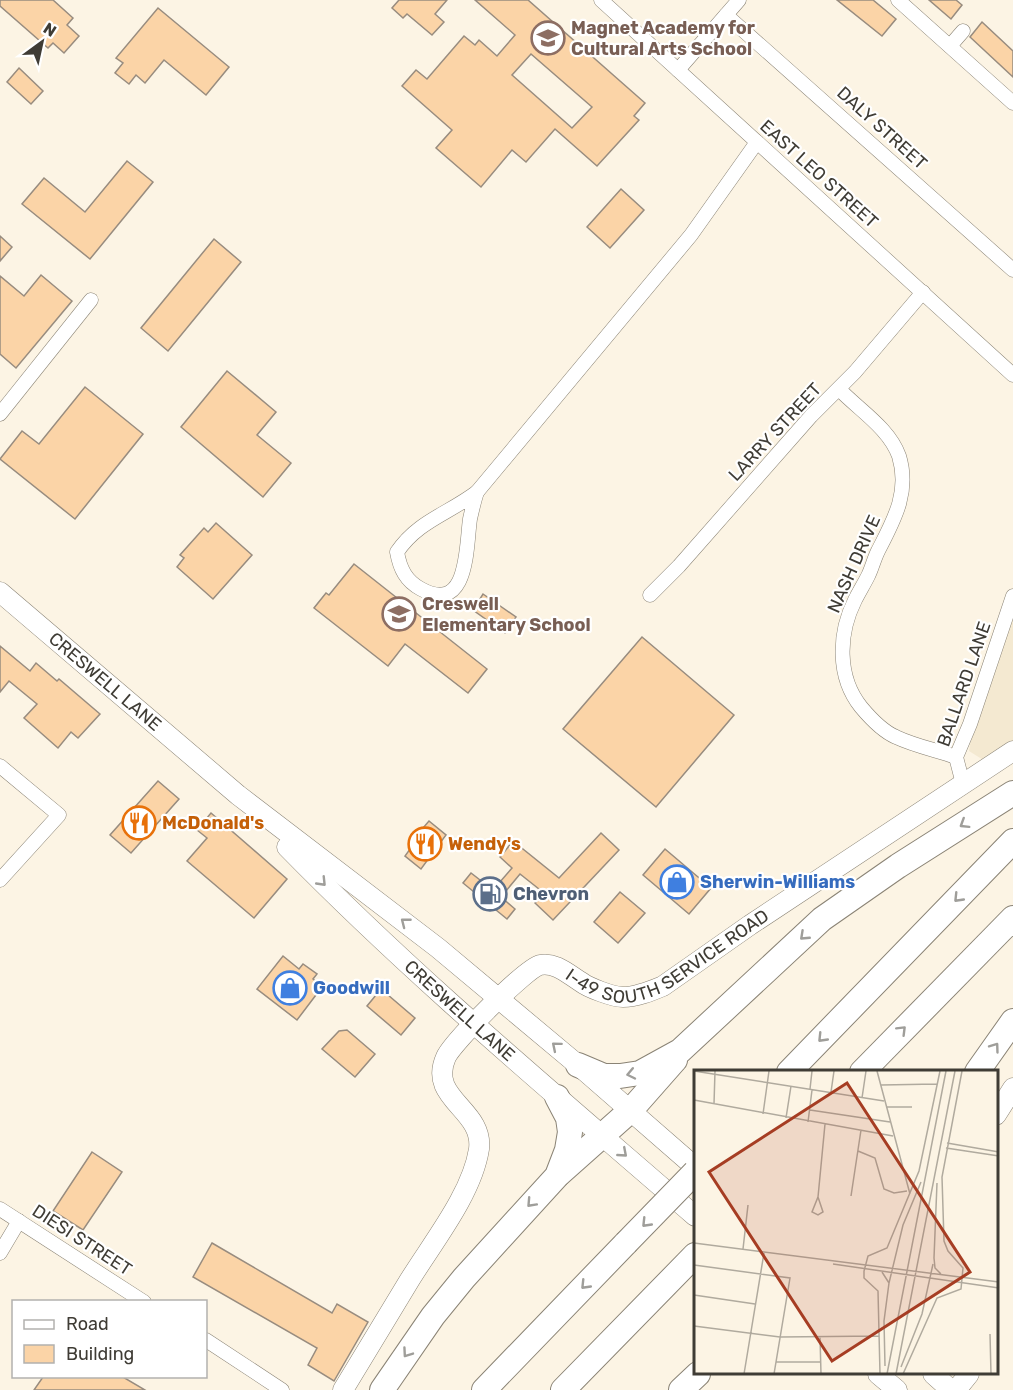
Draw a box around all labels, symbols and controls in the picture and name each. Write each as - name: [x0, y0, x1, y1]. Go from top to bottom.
- north arrow: [12, 12, 72, 72]
- place label: Magnet Academy for Cultural Arts School: [571, 17, 755, 60]
- text: N: [40, 19, 60, 41]
- school or university icon: Magnet Academy for Cultural Arts School: [530, 20, 566, 56]
- street label: DALY STREET: [832, 82, 932, 174]
- street label: EAST LEO STREET: [755, 115, 883, 233]
- street label: LARRY STREET: [724, 378, 826, 486]
- street label: NASH DRIVE: [823, 512, 885, 616]
- place label: Creswell Elementary School: [422, 593, 591, 636]
- school or university icon: Creswell Elementary School: [381, 596, 417, 632]
- street label: BALLARD LANE: [932, 619, 996, 749]
- street label: CRESWELL LANE: [44, 627, 166, 736]
- restaurant icon: McDonald's: [121, 805, 157, 841]
- place label: McDonald's: [162, 812, 264, 834]
- one-way arrow: [959, 817, 970, 828]
- restaurant icon: Wendy's: [407, 826, 443, 862]
- place label: Wendy's: [448, 833, 521, 855]
- shop icon: Sherwin-Williams: [659, 864, 695, 900]
- place label: Sherwin-Williams: [700, 871, 855, 893]
- one-way arrow: [315, 876, 326, 886]
- fuel station icon: Chevron: [472, 876, 508, 912]
- place label: Chevron: [513, 883, 589, 905]
- one-way arrow: [954, 892, 965, 902]
- street label: I-49 SOUTH SERVICE ROAD: [561, 905, 773, 1008]
- one-way arrow: [400, 919, 411, 930]
- one-way arrow: [800, 929, 811, 940]
- street label: CRESWELL LANE: [400, 955, 520, 1066]
- shop icon: Goodwill: [272, 970, 308, 1006]
- place label: Goodwill: [313, 977, 390, 999]
- one-way arrow: [894, 1026, 905, 1037]
- one-way arrow: [818, 1032, 829, 1042]
- one-way arrow: [552, 1042, 563, 1053]
- one-way arrow: [988, 1042, 999, 1053]
- one-way arrow: [626, 1067, 636, 1080]
- inset map: [694, 1070, 998, 1375]
- one-way arrow: [616, 1146, 627, 1157]
- one-way arrow: [528, 1196, 539, 1207]
- street label: DIESI STREET: [28, 1200, 136, 1280]
- one-way arrow: [642, 1215, 653, 1226]
- one-way arrow: [581, 1279, 592, 1289]
- legend: [12, 1300, 207, 1378]
- text: Road: [66, 1313, 109, 1335]
- text: Building: [66, 1343, 134, 1365]
- one-way arrow: [403, 1346, 414, 1357]

